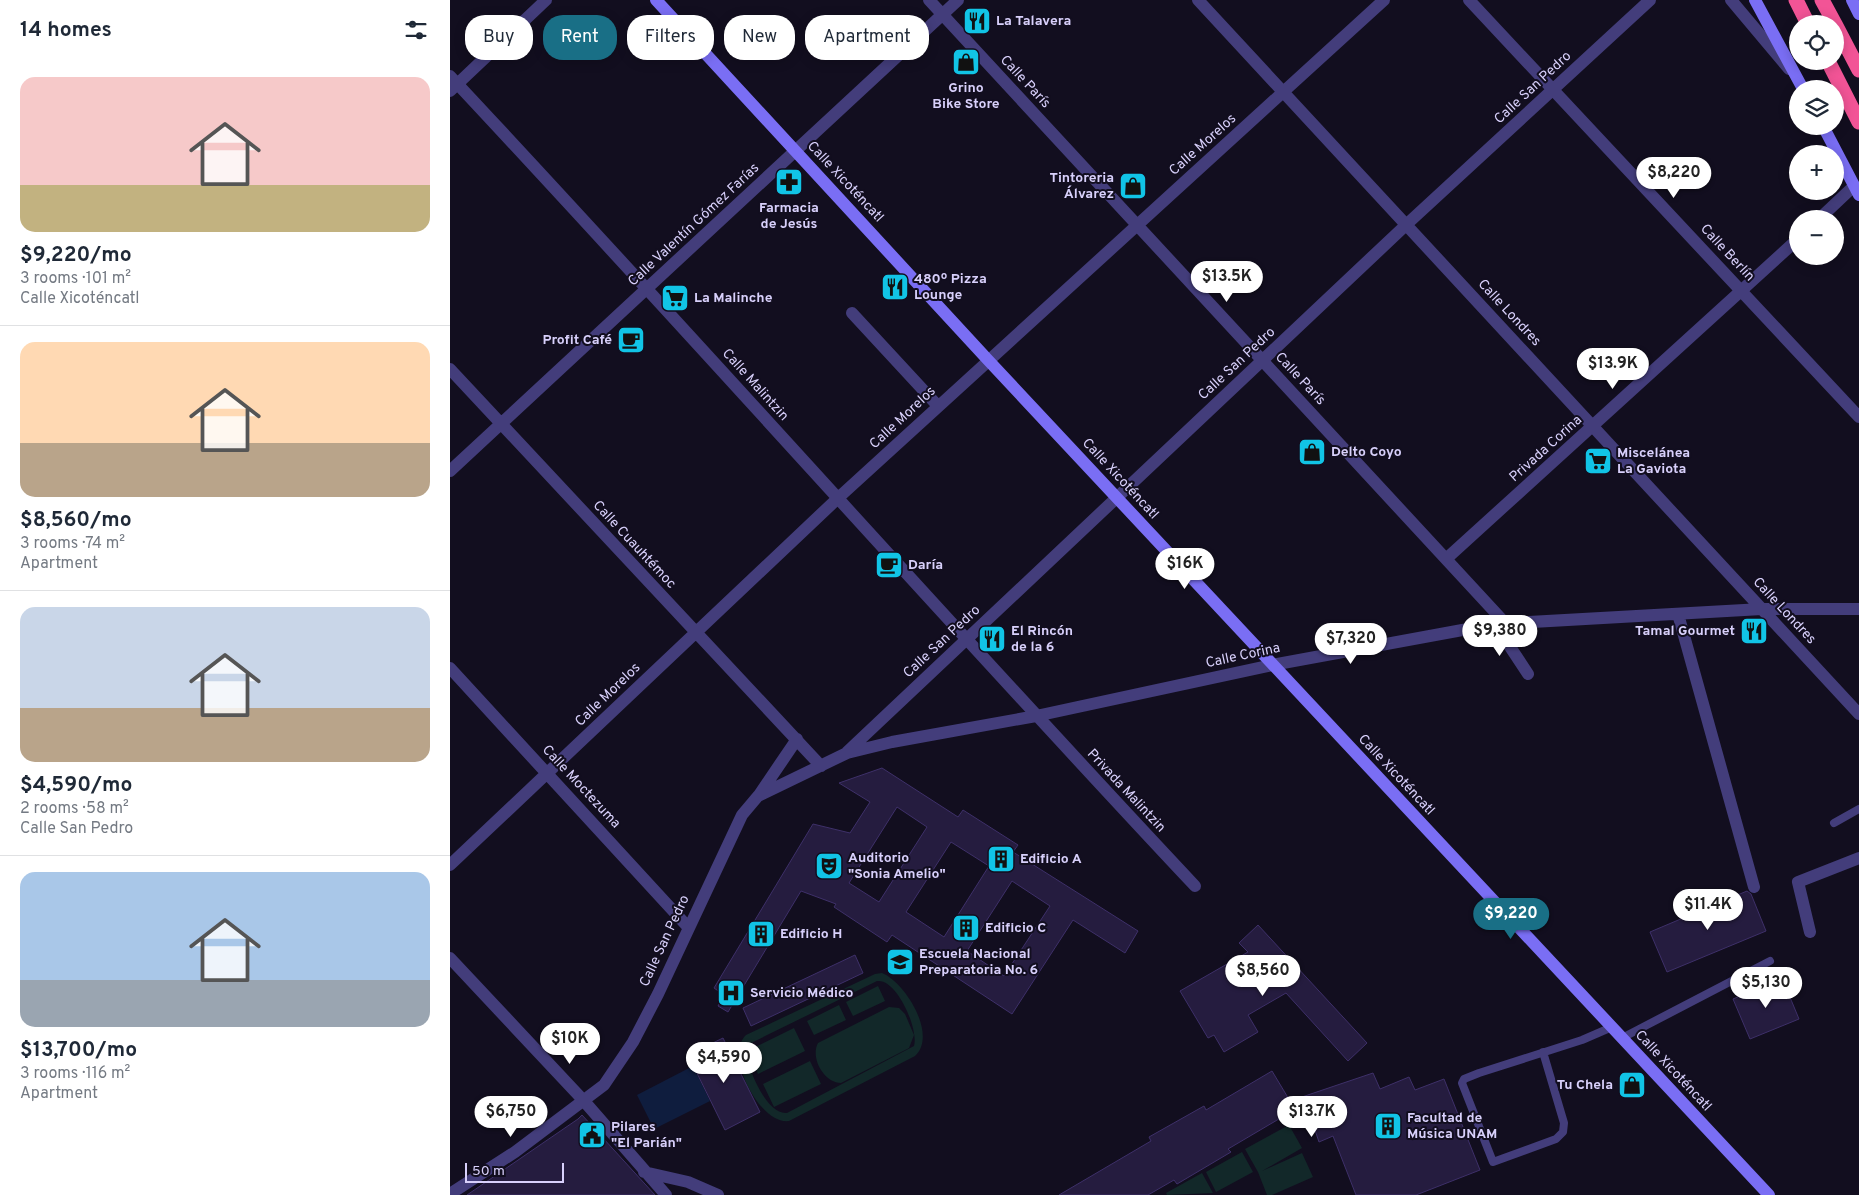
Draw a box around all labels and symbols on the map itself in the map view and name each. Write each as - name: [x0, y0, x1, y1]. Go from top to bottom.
- restaurant icon: La Talavera: [962, 6, 992, 36]
- place label: La Talavera: [996, 13, 1071, 30]
- shop icon: Grino Bike Store: [951, 47, 981, 77]
- street label: Calle San Pedro: [1491, 48, 1575, 128]
- street label: Calle París: [996, 52, 1054, 112]
- place label: Grino Bike Store: [932, 80, 1000, 113]
- street label: Calle Morelos: [1166, 111, 1240, 179]
- street label: Calle Xicoténcatl: [803, 138, 887, 226]
- pin: $8,220: [1633, 156, 1715, 199]
- street label: Calle Valentín Gómez Farías: [625, 160, 763, 290]
- pharmacy icon: Farmacia de Jesús: [774, 167, 804, 197]
- place label: Tintoreria Álvarez: [1049, 170, 1114, 203]
- shop icon: Tintoreria Álvarez: [1118, 171, 1148, 201]
- place label: Farmacia de Jesús: [759, 200, 819, 233]
- street label: Calle Berlín: [1696, 221, 1758, 285]
- pin: $13.5K: [1186, 260, 1268, 303]
- place label: 480º Pizza Lounge: [914, 271, 987, 304]
- restaurant icon: 480º Pizza Lounge: [880, 272, 910, 302]
- street label: Calle Londres: [1474, 276, 1544, 350]
- supermarket icon: La Malinche: [660, 283, 690, 313]
- place label: La Malinche: [694, 290, 773, 307]
- street label: Calle San Pedro: [1195, 324, 1279, 404]
- cafe icon: Profit Café: [616, 325, 646, 355]
- place label: Profit Café: [542, 332, 612, 349]
- street label: Calle Malintzin: [718, 345, 792, 425]
- pin: $13.9K: [1572, 348, 1654, 390]
- street label: Calle París: [1271, 349, 1329, 409]
- street label: Calle Morelos: [866, 383, 940, 453]
- street label: Privada Corina: [1506, 412, 1586, 486]
- street label: Calle Xicoténcatl: [1078, 435, 1162, 523]
- shop icon: Delto Coyo: [1297, 437, 1327, 467]
- place label: Delto Coyo: [1331, 444, 1402, 461]
- place label: Miscelánea La Gaviota: [1617, 445, 1690, 478]
- supermarket icon: Miscelánea La Gaviota: [1583, 446, 1613, 476]
- street label: Calle Cuauhtémoc: [589, 497, 679, 593]
- pin: $16K: [1155, 548, 1215, 590]
- cafe icon: Daría: [874, 550, 904, 580]
- place label: Daría: [908, 557, 943, 574]
- street label: Calle Londres: [1749, 574, 1819, 648]
- street label: Calle San Pedro: [900, 602, 984, 682]
- pin: $9,380: [1459, 614, 1541, 657]
- restaurant icon: Tamal Gourmet: [1739, 616, 1769, 646]
- pin: $7,320: [1310, 622, 1392, 665]
- place label: El Rincón de la 6: [1011, 623, 1073, 656]
- place label: Tamal Gourmet: [1635, 623, 1735, 640]
- restaurant icon: El Rincón de la 6: [977, 624, 1007, 654]
- street label: Calle Corina: [1204, 640, 1282, 672]
- street label: Calle Morelos: [572, 660, 644, 730]
- street label: Calle Xicoténcatl: [1354, 731, 1438, 819]
- street label: Calle Moctezuma: [538, 742, 624, 832]
- street label: Privada Malintzin: [1083, 746, 1169, 836]
- building icon: Edificio A: [986, 844, 1016, 874]
- place label: Auditorio "Sonia Amelio": [848, 850, 946, 883]
- theatre icon: Auditorio "Sonia Amelio": [814, 851, 844, 881]
- place label: Edificio A: [1020, 851, 1082, 868]
- pin: $11.4K: [1667, 888, 1749, 931]
- street label: Calle San Pedro: [636, 892, 694, 990]
- pin: $9,220: [1470, 898, 1552, 940]
- building icon: Edificio C: [951, 913, 981, 943]
- building icon: Edificio H: [746, 919, 776, 949]
- place label: Edificio C: [985, 920, 1046, 937]
- place label: Edificio H: [780, 926, 842, 943]
- place label: Escuela Nacional Preparatoria No. 6: [919, 946, 1038, 979]
- school or university icon: Escuela Nacional Preparatoria No. 6: [885, 947, 915, 977]
- pin: $8,560: [1222, 954, 1304, 997]
- pin: $5,130: [1725, 966, 1807, 1009]
- hospital icon: Servicio Médico: [716, 978, 746, 1008]
- place label: Servicio Médico: [750, 985, 854, 1002]
- pin: $10K: [540, 1022, 600, 1065]
- street label: Calle Xicoténcatl: [1631, 1027, 1715, 1115]
- pin: $4,590: [683, 1042, 765, 1084]
- shop icon: Tu Chela: [1617, 1070, 1647, 1100]
- place label: Tu Chela: [1557, 1077, 1613, 1094]
- pin: $6,750: [470, 1096, 552, 1138]
- pin: $13.7K: [1271, 1096, 1353, 1138]
- place label: Facultad de Música UNAM: [1407, 1110, 1497, 1143]
- building icon: Facultad de Música UNAM: [1373, 1111, 1403, 1141]
- place label: Pilares "El Parián": [611, 1119, 682, 1152]
- public building icon: Pilares "El Parián": [577, 1120, 607, 1150]
- scale bar: [465, 1160, 564, 1183]

